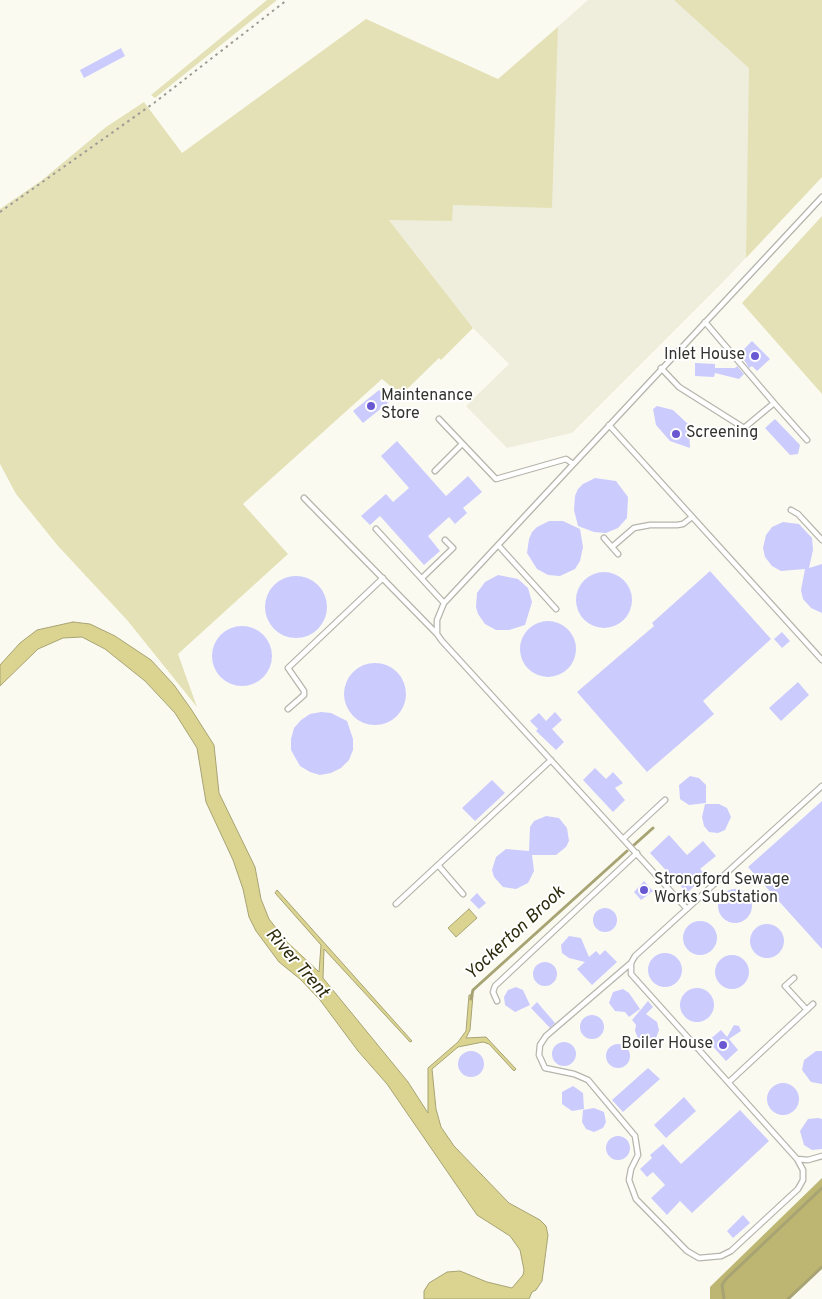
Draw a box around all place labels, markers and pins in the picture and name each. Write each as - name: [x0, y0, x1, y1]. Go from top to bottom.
- place label: Inlet House: [664, 346, 745, 366]
- marker: Inlet House: [749, 350, 761, 362]
- place label: Maintenance Store: [381, 387, 473, 425]
- marker: Maintenance Store: [365, 400, 377, 412]
- place label: Screening: [686, 424, 758, 444]
- marker: Screening: [670, 428, 682, 440]
- place label: Strongford Sewage Works Substation: [654, 871, 789, 909]
- marker: Strongford Sewage Works Substation: [638, 884, 650, 896]
- place label: Boiler House: [621, 1035, 713, 1055]
- marker: Boiler House: [717, 1039, 729, 1051]

